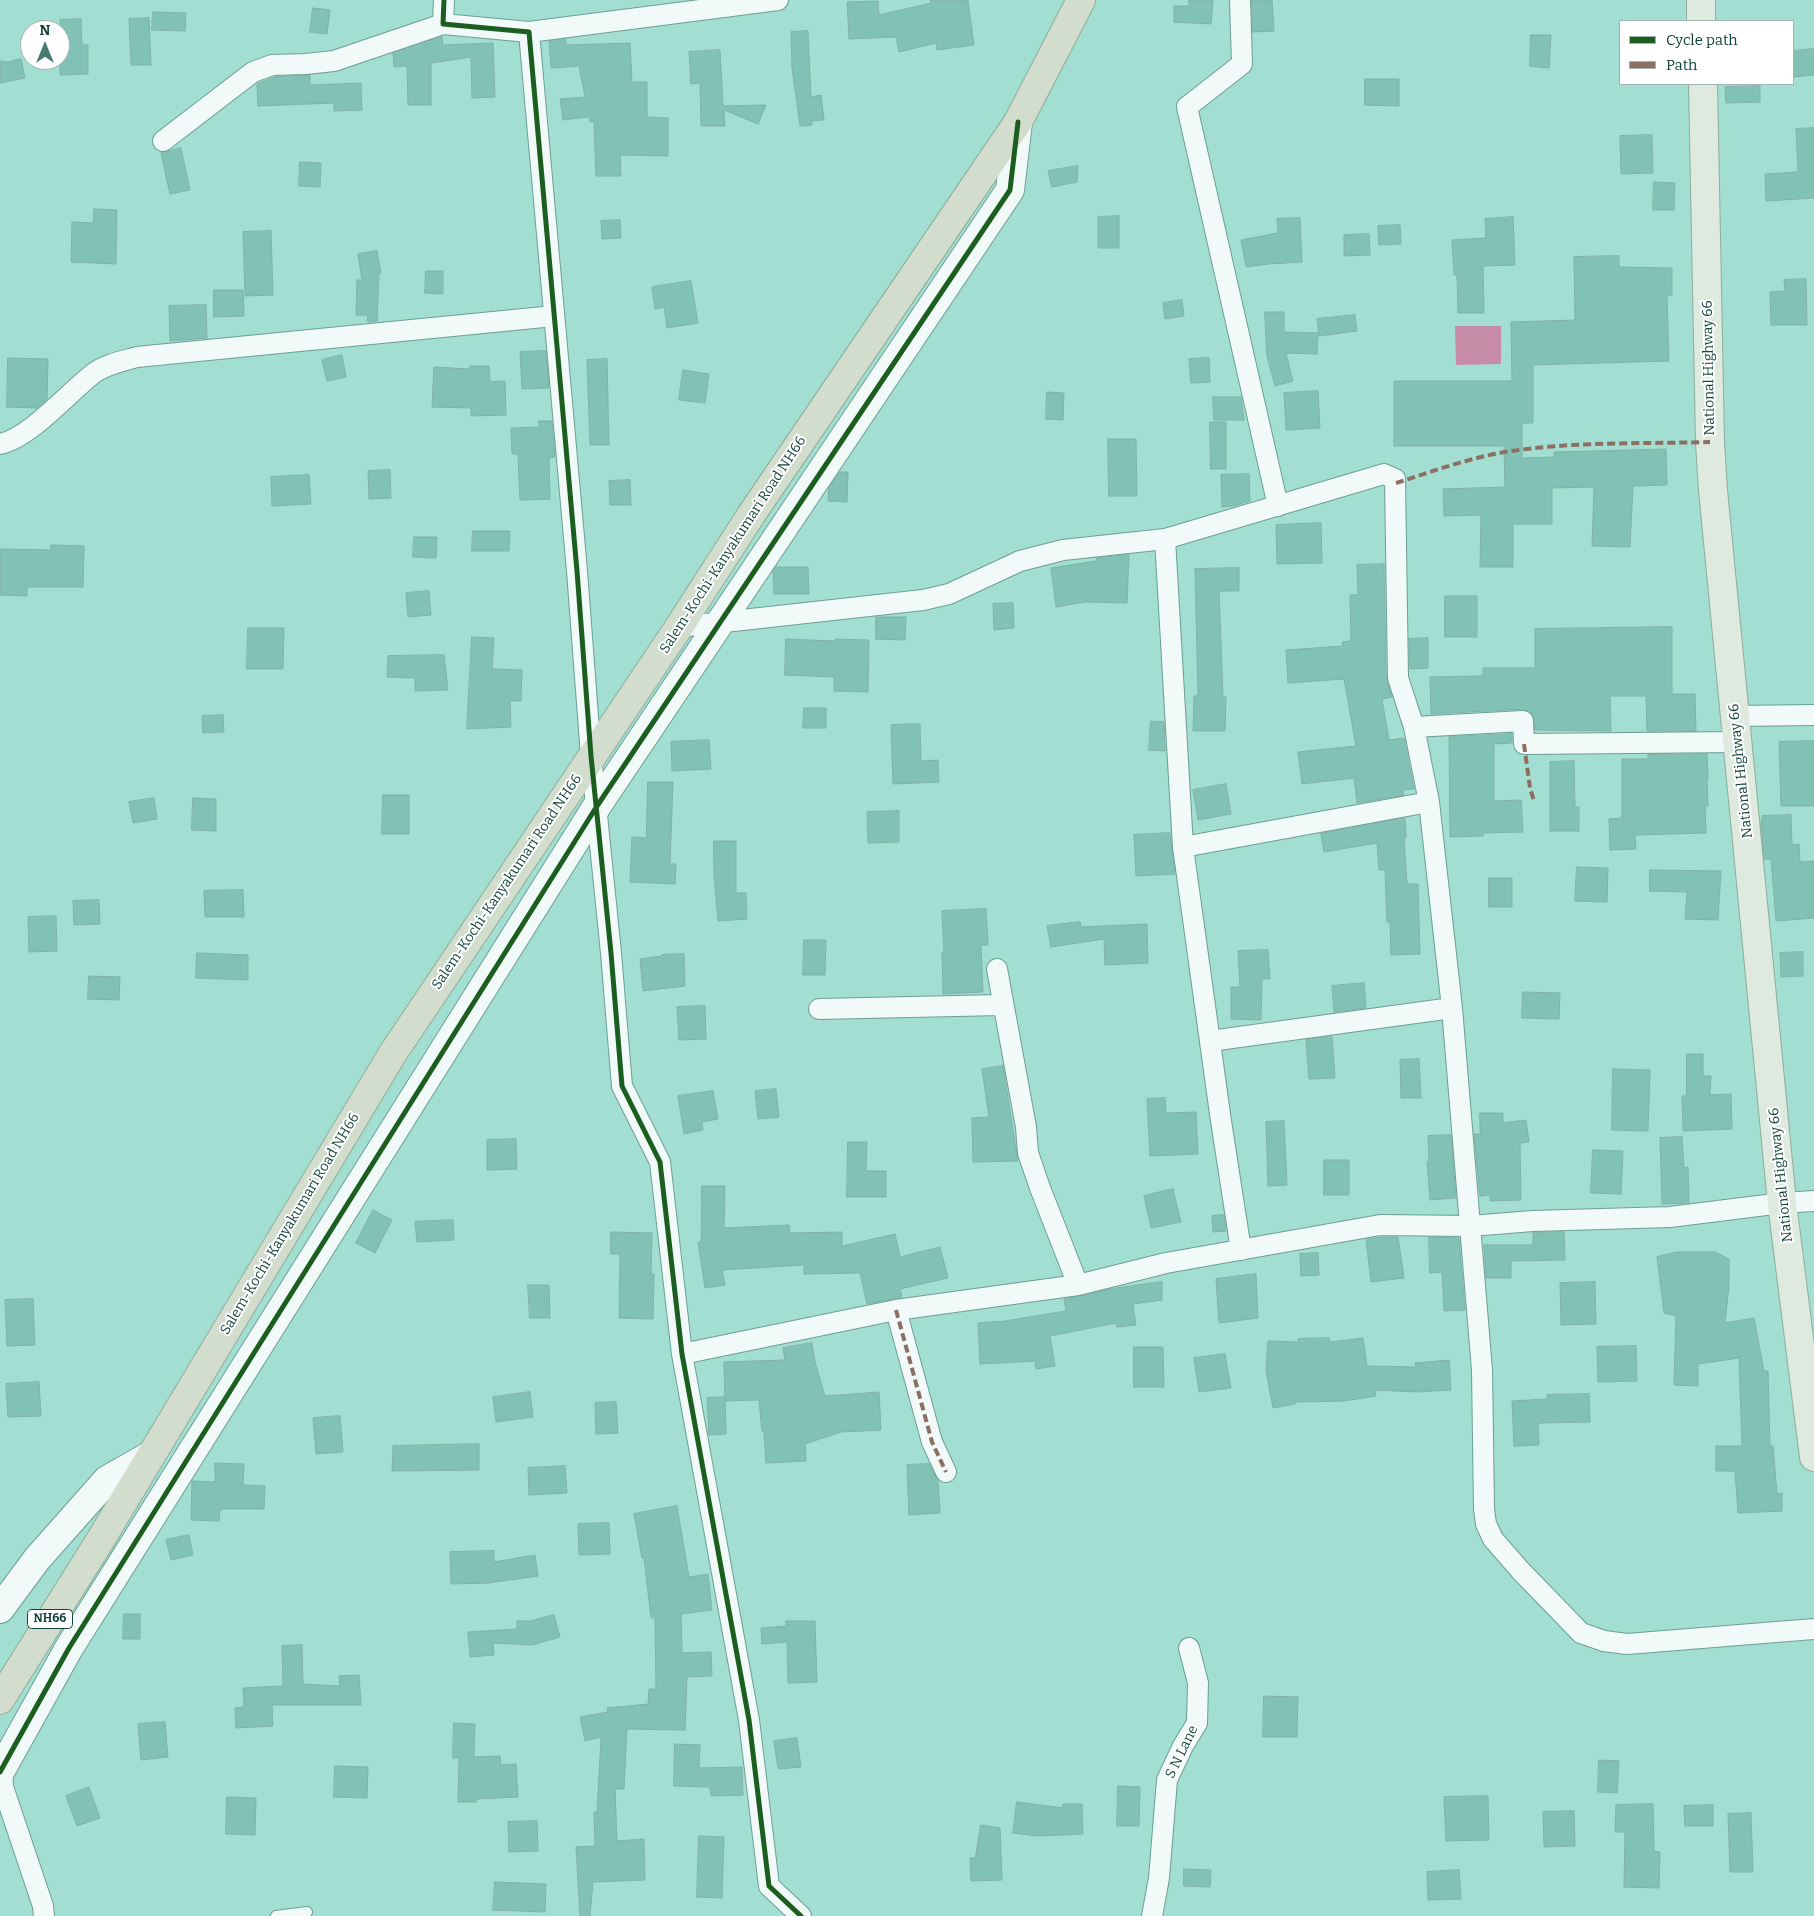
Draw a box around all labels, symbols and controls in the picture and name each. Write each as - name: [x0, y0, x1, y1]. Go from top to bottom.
- north arrow: [20, 20, 70, 70]
- legend: [1619, 20, 1794, 85]
- text: N: [40, 22, 50, 39]
- text: Cycle path: [1666, 31, 1738, 49]
- text: Path: [1666, 56, 1697, 74]
- street label: National Highway 66: [1699, 300, 1719, 436]
- street label: Salem-Kochi-Kanyakumari Road NH66: [656, 433, 810, 657]
- street label: National Highway 66: [1726, 703, 1756, 839]
- street label: Salem-Kochi-Kanyakumari Road NH66: [429, 771, 585, 993]
- street label: National Highway 66: [1766, 1107, 1796, 1243]
- street label: Salem-Kochi-Kanyakumari Road NH66: [217, 1110, 363, 1338]
- road number: NH66: [28, 1610, 72, 1628]
- street label: S N Lane: [1162, 1723, 1202, 1781]

